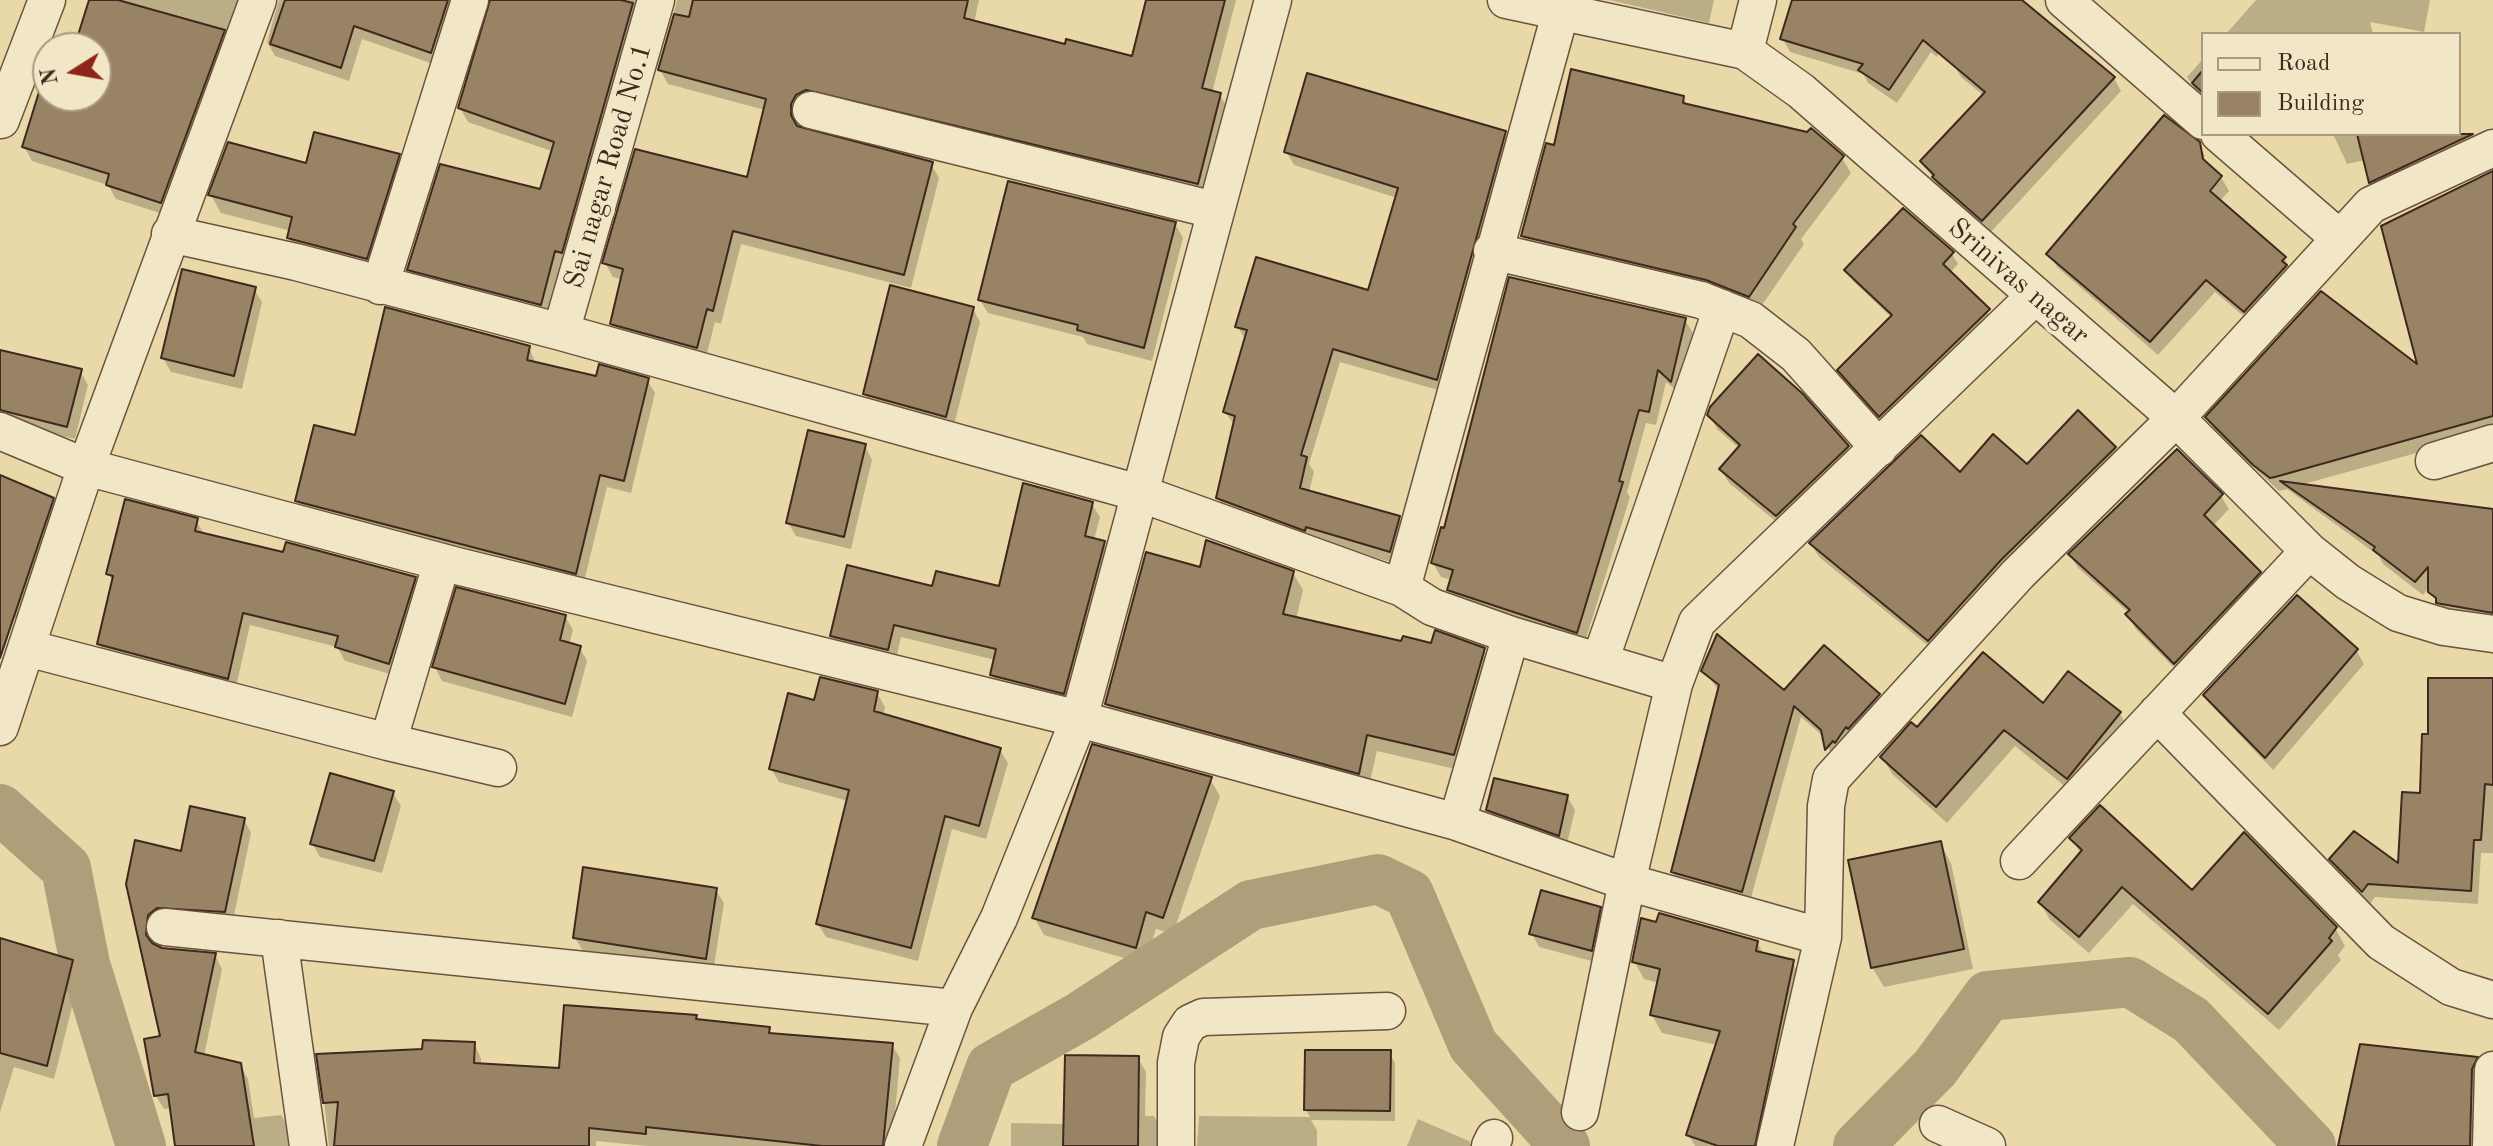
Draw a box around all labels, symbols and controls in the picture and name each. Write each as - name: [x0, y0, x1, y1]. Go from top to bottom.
- north arrow: [32, 32, 112, 112]
- legend: [2201, 32, 2461, 136]
- street label: Sai nagar Road No.1: [558, 39, 660, 293]
- text: Road: [2277, 52, 2330, 76]
- text: N: [38, 66, 63, 87]
- text: Building: [2277, 92, 2364, 116]
- street label: Srinivas nagar: [1940, 212, 2096, 352]

